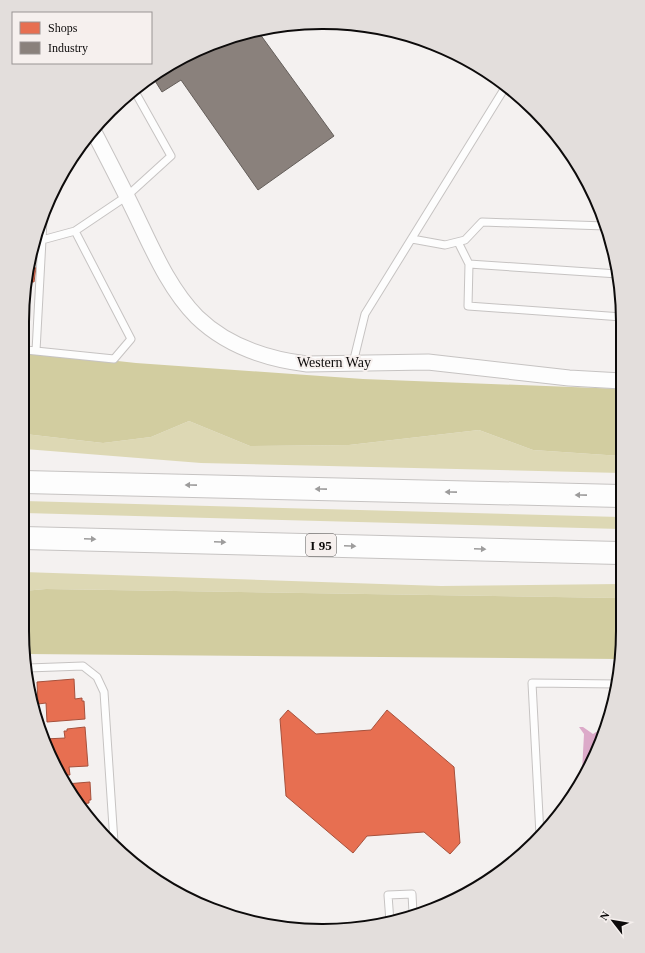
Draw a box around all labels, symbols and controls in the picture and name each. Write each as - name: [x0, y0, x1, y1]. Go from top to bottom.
- legend: [12, 12, 152, 64]
- text: Shops: [48, 21, 78, 35]
- text: Industry: [48, 41, 88, 55]
- street label: Western Way: [297, 355, 371, 370]
- one-way arrow: [185, 482, 197, 489]
- one-way arrow: [315, 485, 327, 492]
- one-way arrow: [444, 489, 457, 495]
- one-way arrow: [574, 492, 587, 498]
- road number: I 95: [306, 534, 336, 556]
- one-way arrow: [84, 536, 97, 542]
- one-way arrow: [214, 539, 226, 546]
- one-way arrow: [344, 543, 357, 549]
- one-way arrow: [474, 546, 486, 553]
- north arrow: [593, 901, 633, 941]
- text: N: [597, 909, 612, 922]

